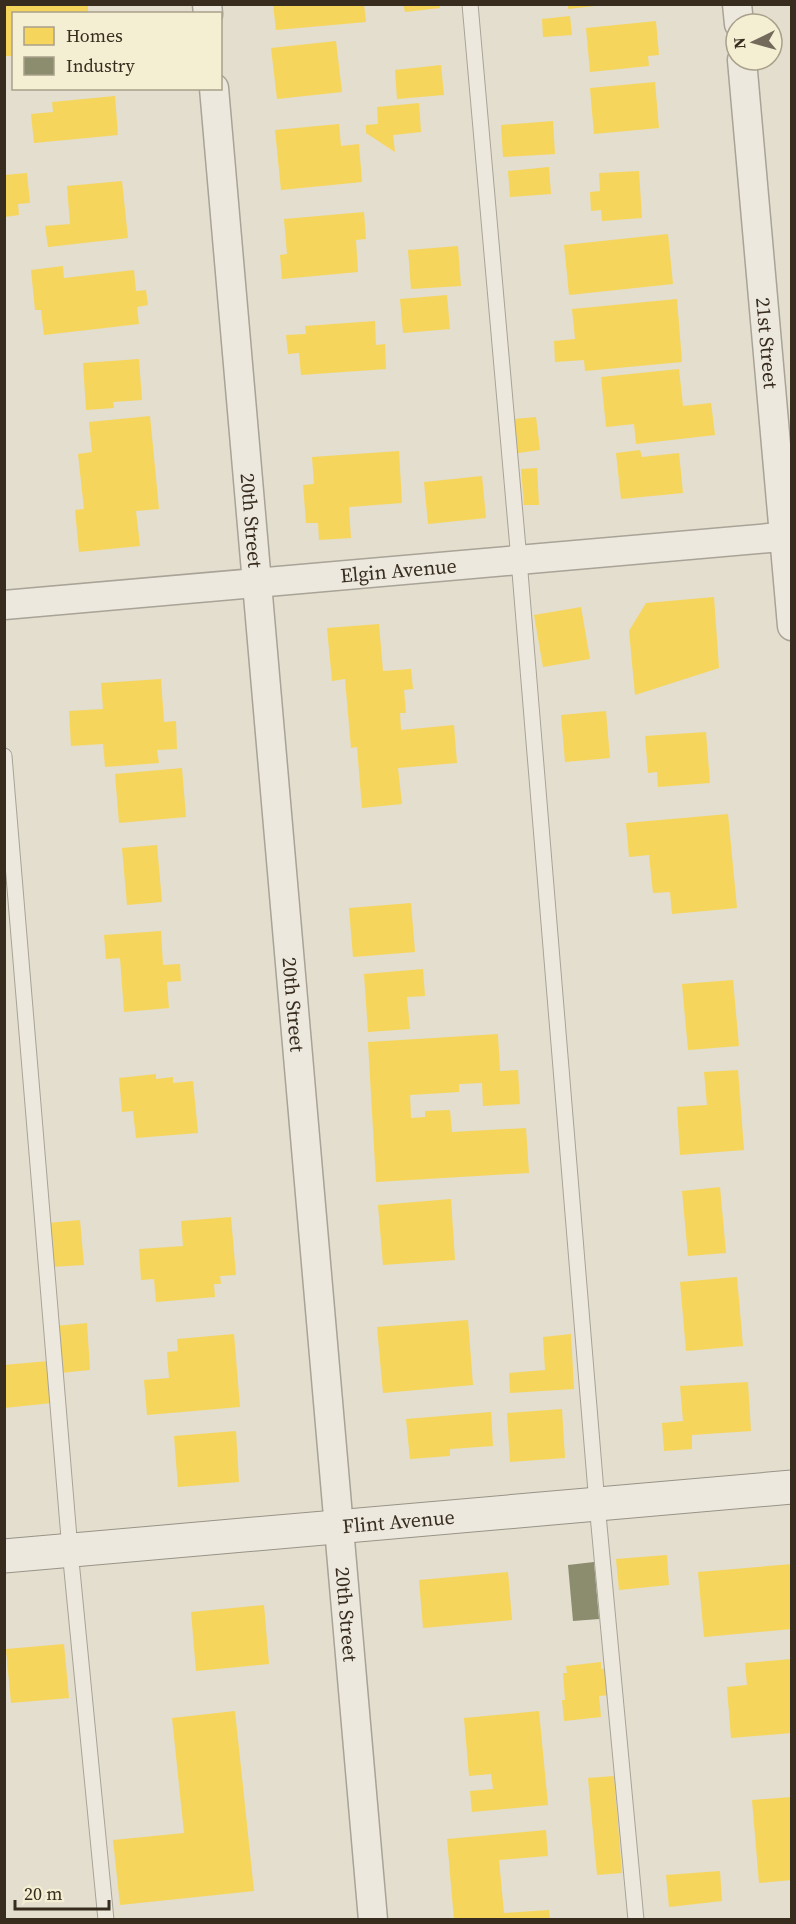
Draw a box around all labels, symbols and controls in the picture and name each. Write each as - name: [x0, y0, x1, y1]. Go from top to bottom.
- legend: [12, 12, 222, 90]
- north arrow: [724, 12, 784, 72]
- text: Homes: [66, 23, 123, 48]
- text: N: [728, 36, 751, 50]
- text: Industry: [66, 53, 136, 78]
- street label: 21st Street: [749, 296, 785, 390]
- street label: 20th Street: [233, 472, 270, 569]
- street label: Elgin Avenue: [339, 551, 458, 589]
- street label: 20th Street: [275, 956, 312, 1054]
- street label: Flint Avenue: [341, 1503, 456, 1540]
- street label: 20th Street: [328, 1566, 365, 1663]
- scale bar: [15, 1873, 110, 1911]
- text: 20 m: [24, 1881, 62, 1906]

